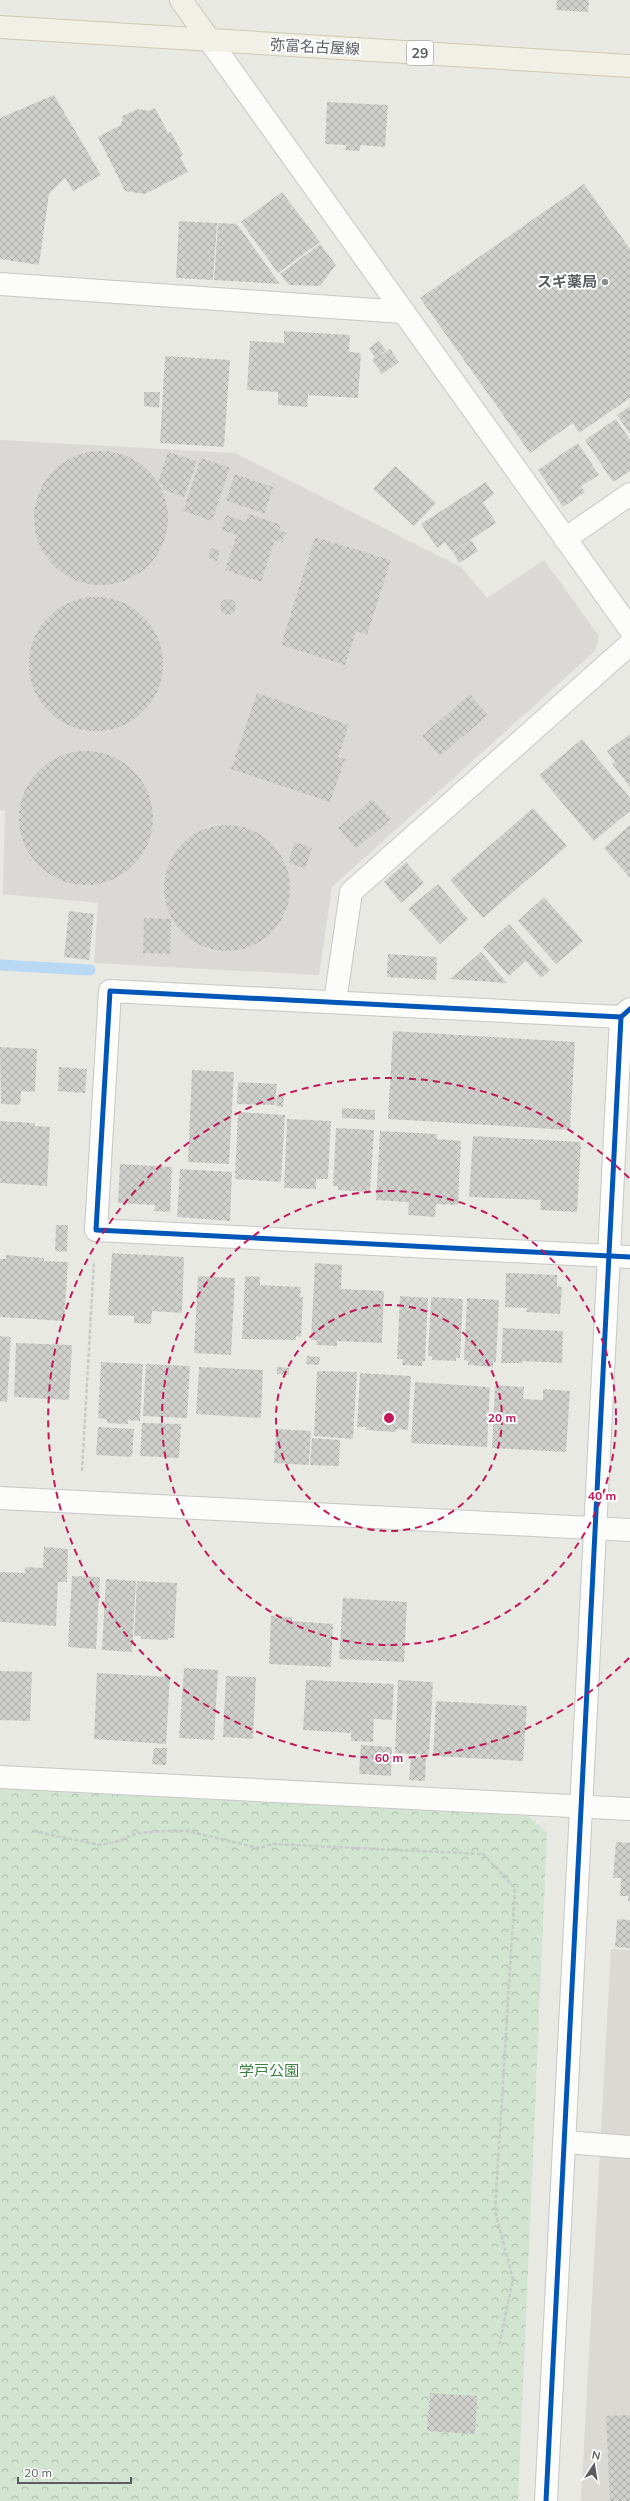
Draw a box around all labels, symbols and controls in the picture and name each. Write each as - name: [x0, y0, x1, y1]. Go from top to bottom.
- street label: 弥富名古屋線: [270, 35, 360, 58]
- road number: 29: [407, 41, 433, 65]
- place label: スギ薬局: [537, 272, 597, 291]
- marker: スギ薬局: [600, 277, 610, 287]
- text: 20 m: [488, 1410, 516, 1425]
- centre of rings: [382, 1411, 396, 1425]
- text: 40 m: [588, 1488, 616, 1503]
- text: 60 m: [375, 1750, 403, 1765]
- park label: 学戸公園: [239, 2061, 299, 2080]
- north arrow: [574, 2445, 614, 2485]
- text: N: [591, 2448, 602, 2463]
- scale bar: [18, 2459, 131, 2485]
- text: 20 m: [24, 2465, 52, 2480]

